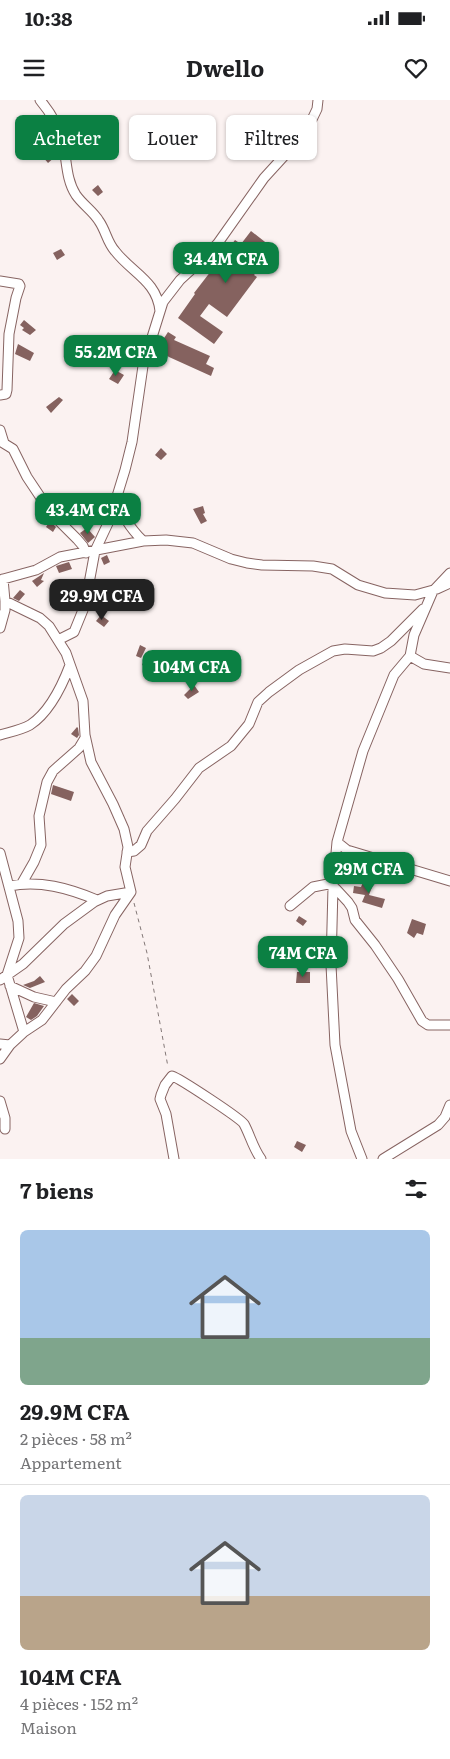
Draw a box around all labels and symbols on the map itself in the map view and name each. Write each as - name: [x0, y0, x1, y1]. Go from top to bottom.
- pin: 34.4M CFA: [169, 242, 283, 284]
- pin: 55.2M CFA: [59, 334, 173, 377]
- pin: 43.4M CFA: [31, 492, 145, 535]
- pin: 29.9M CFA: [45, 578, 159, 621]
- pin: 104M CFA: [140, 650, 244, 692]
- pin: 29M CFA: [323, 852, 415, 894]
- pin: 74M CFA: [257, 936, 349, 978]

